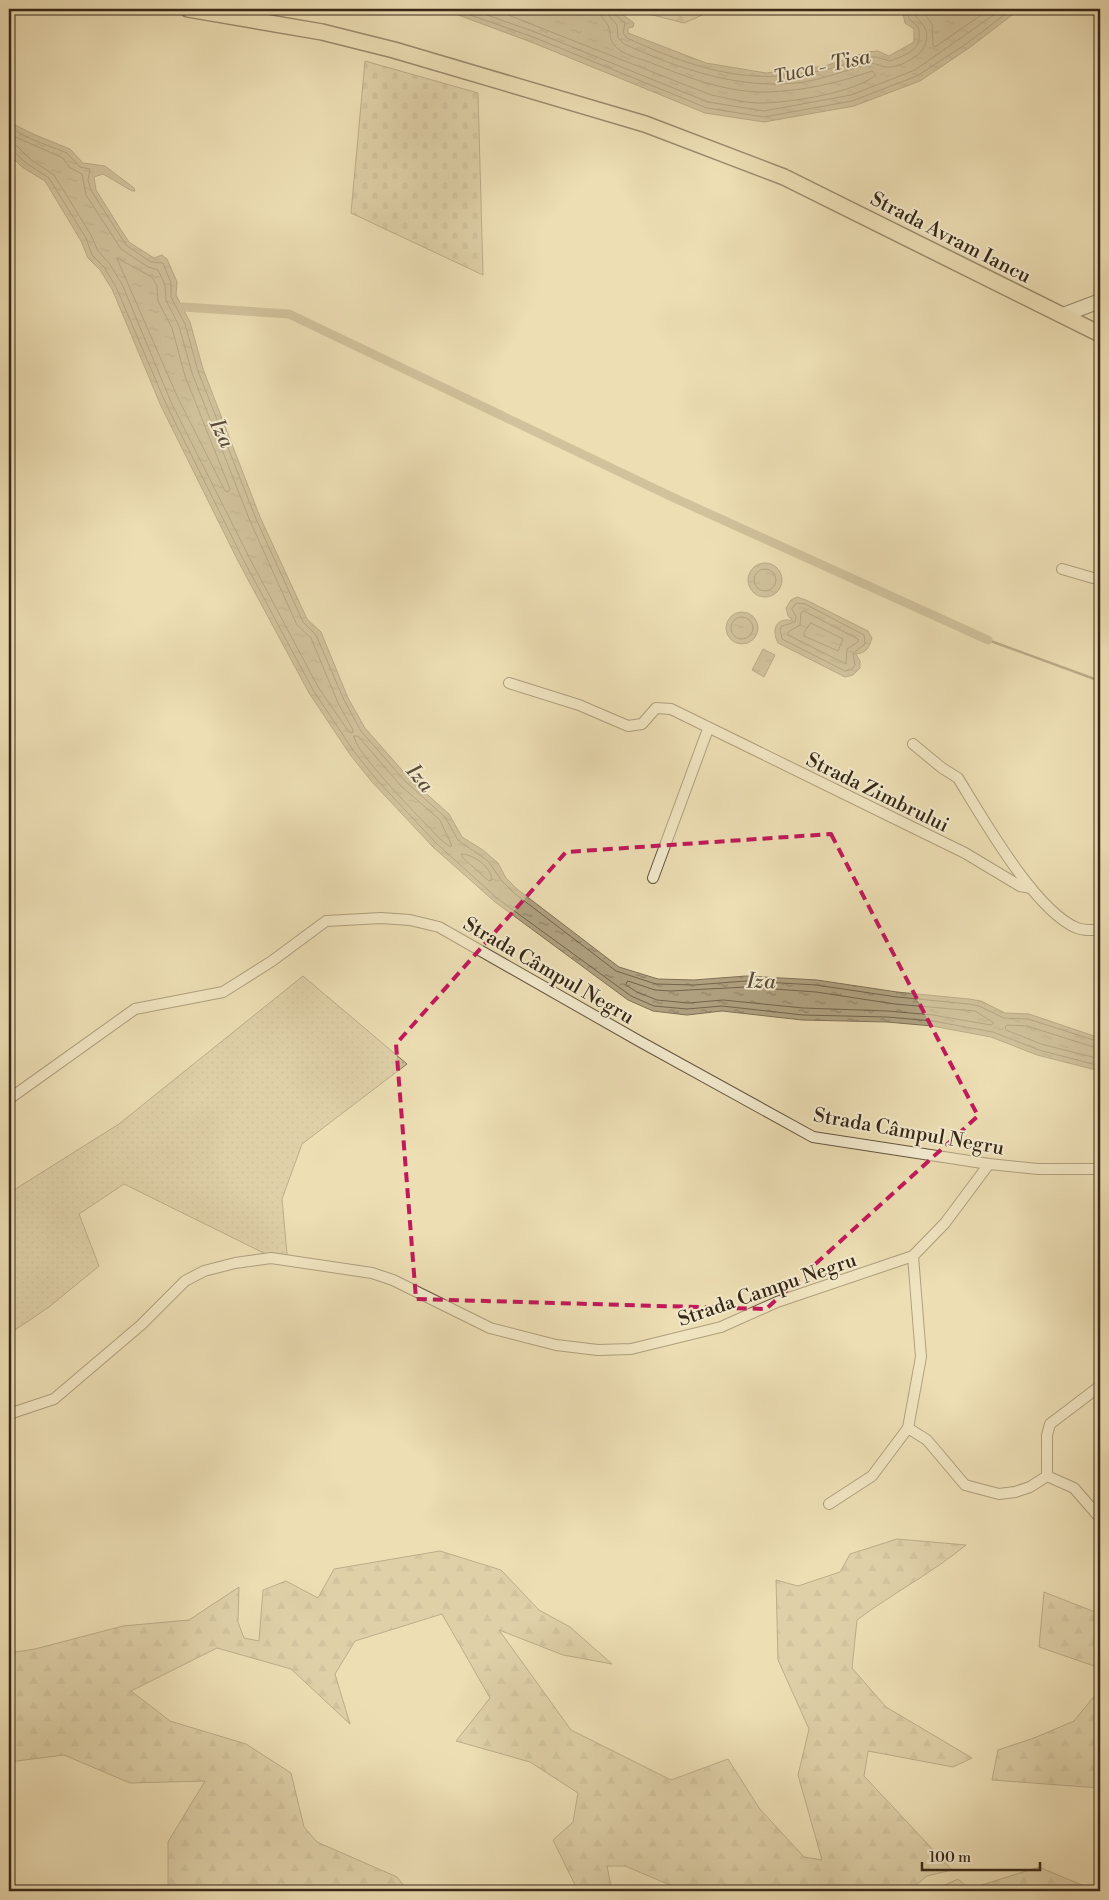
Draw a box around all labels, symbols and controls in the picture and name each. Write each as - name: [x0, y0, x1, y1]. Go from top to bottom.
- water label: Тиса - Tisa: [772, 44, 873, 90]
- street label: Strada Avram Iancu: [866, 187, 1035, 290]
- water label: Iza: [203, 414, 239, 453]
- street label: Strada Zimbrului: [802, 748, 953, 839]
- water label: Iza: [399, 758, 439, 798]
- street label: Strada Câmpul Negru: [458, 912, 639, 1031]
- water label: Iza: [745, 968, 776, 996]
- street label: Strada Câmpul Negru: [811, 1103, 1007, 1162]
- street label: Strada Campu Negru: [675, 1248, 861, 1333]
- scale bar: [922, 1840, 1039, 1872]
- text: 100 m: [929, 1848, 971, 1867]

